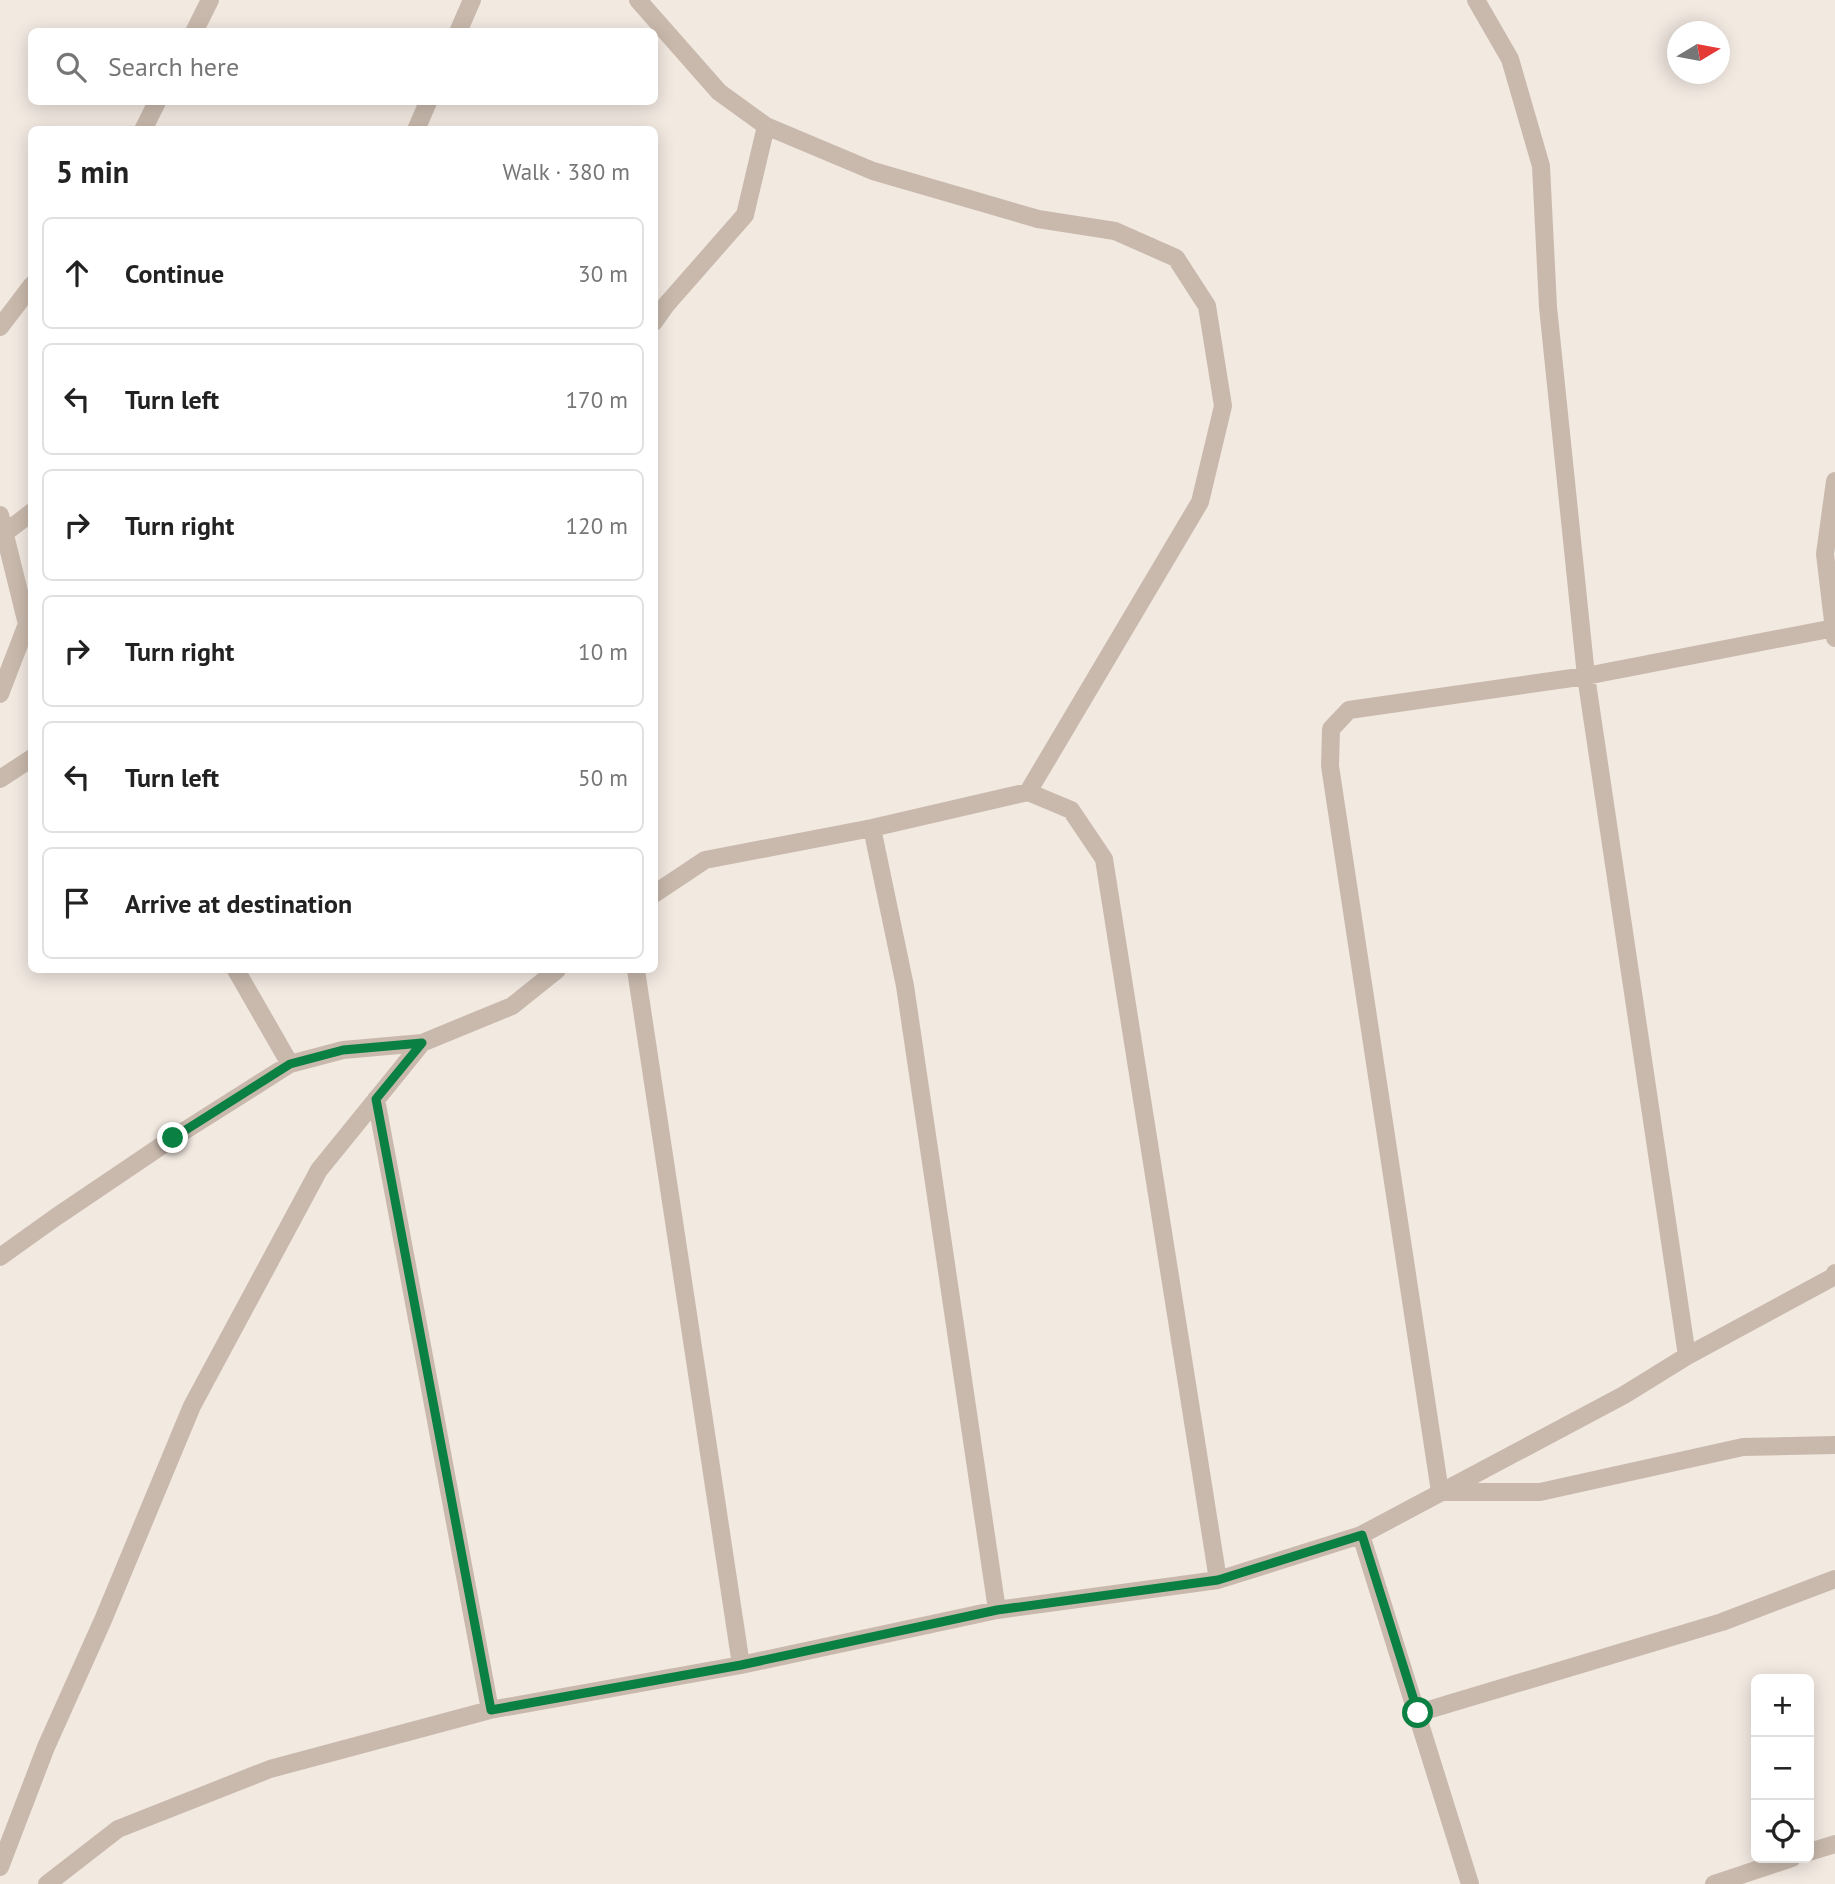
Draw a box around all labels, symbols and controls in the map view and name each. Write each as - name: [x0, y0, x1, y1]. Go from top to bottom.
- north arrow: [1667, 21, 1730, 84]
- search box: [28, 28, 658, 105]
- icon: search: [52, 48, 90, 86]
- text: Search here: [108, 50, 239, 83]
- text: 5 min: [56, 152, 129, 191]
- text: Walk · 380 m: [503, 157, 630, 186]
- icon: ahead: [58, 254, 96, 292]
- text: Continue: [125, 257, 224, 290]
- text: 30 m: [578, 259, 628, 288]
- icon: left: [58, 380, 96, 418]
- text: Turn left: [125, 383, 219, 416]
- text: 170 m: [566, 385, 628, 414]
- icon: right: [58, 506, 96, 544]
- text: Turn right: [125, 509, 234, 542]
- text: 120 m: [566, 511, 628, 540]
- icon: right: [58, 632, 96, 670]
- text: Turn right: [125, 635, 234, 668]
- text: 10 m: [578, 637, 628, 666]
- icon: left: [58, 758, 96, 796]
- text: Turn left: [125, 761, 219, 794]
- text: 50 m: [578, 763, 628, 792]
- icon: arrive: [58, 884, 96, 922]
- text: Arrive at destination: [125, 887, 352, 920]
- route end: [157, 1122, 188, 1153]
- map controls: [1751, 1674, 1814, 1863]
- button: +: [1751, 1674, 1814, 1737]
- route start: [1402, 1697, 1433, 1728]
- button: −: [1751, 1737, 1814, 1800]
- button: locate: [1751, 1800, 1814, 1863]

